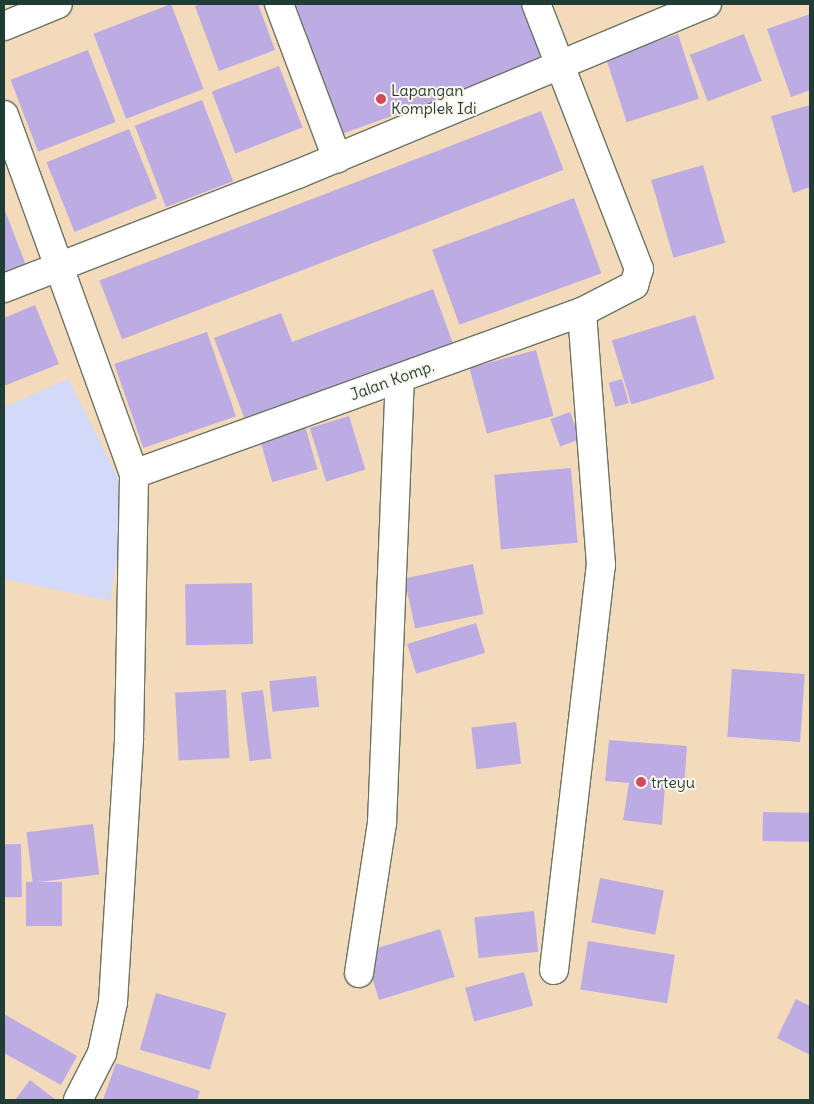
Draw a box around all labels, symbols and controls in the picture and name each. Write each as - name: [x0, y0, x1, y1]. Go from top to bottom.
- place label: Lapangan Komplek Idi: [391, 80, 477, 118]
- marker: Lapangan Komplek Idi: [375, 93, 387, 105]
- street label: Jalan Komp.: [347, 356, 437, 404]
- place label: trteyu: [651, 772, 695, 792]
- marker: trteyu: [635, 776, 647, 788]

